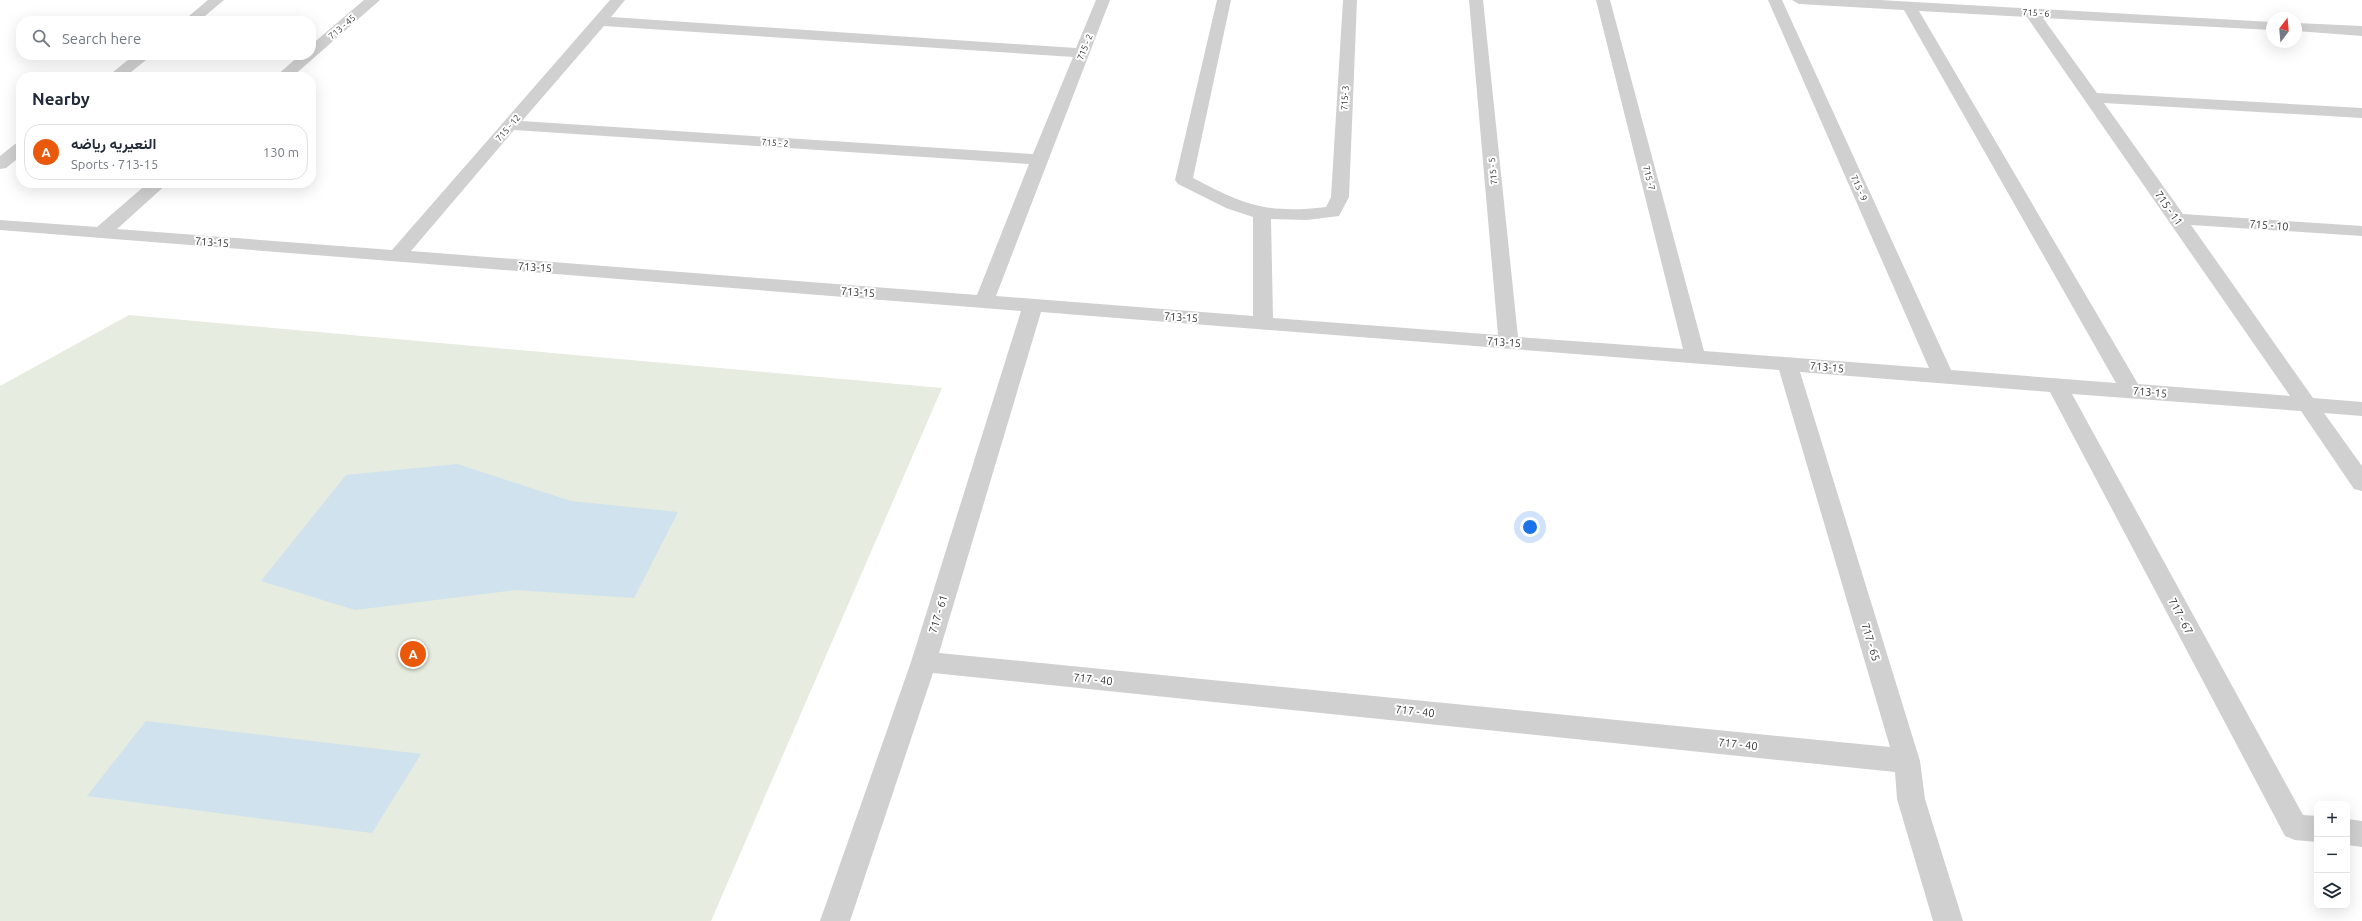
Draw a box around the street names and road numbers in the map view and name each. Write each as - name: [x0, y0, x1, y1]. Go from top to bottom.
- street label: 715 - 6: [2022, 7, 2050, 19]
- street label: 713 - 45: [327, 13, 357, 41]
- street label: 715 - 2: [1075, 33, 1095, 61]
- street label: 715- 3: [1339, 85, 1351, 111]
- street label: 715 - 12: [494, 113, 522, 143]
- street label: 715 - 2: [761, 137, 789, 149]
- street label: 715 - 5: [1487, 157, 1499, 185]
- street label: 715 -7: [1641, 165, 1657, 191]
- street label: 715 - 9: [1849, 174, 1869, 202]
- street label: 715 - 11: [2153, 188, 2185, 228]
- street label: 715 - 10: [2249, 218, 2289, 232]
- street label: 713-15: [195, 235, 229, 249]
- street label: 713-15: [518, 260, 552, 274]
- street label: 713-15: [841, 285, 875, 299]
- street label: 713-15: [1164, 310, 1198, 324]
- street label: 713-15: [1487, 335, 1521, 349]
- street label: 713-15: [1809, 360, 1845, 374]
- street label: 713-15: [2132, 385, 2168, 399]
- street label: 717 - 61: [927, 593, 949, 635]
- street label: 717 - 67: [2166, 596, 2196, 636]
- street label: 717 - 65: [1860, 621, 1882, 663]
- street label: 717 - 40: [1073, 671, 1113, 687]
- street label: 717 - 40: [1395, 703, 1435, 719]
- street label: 717 - 40: [1718, 736, 1758, 752]

